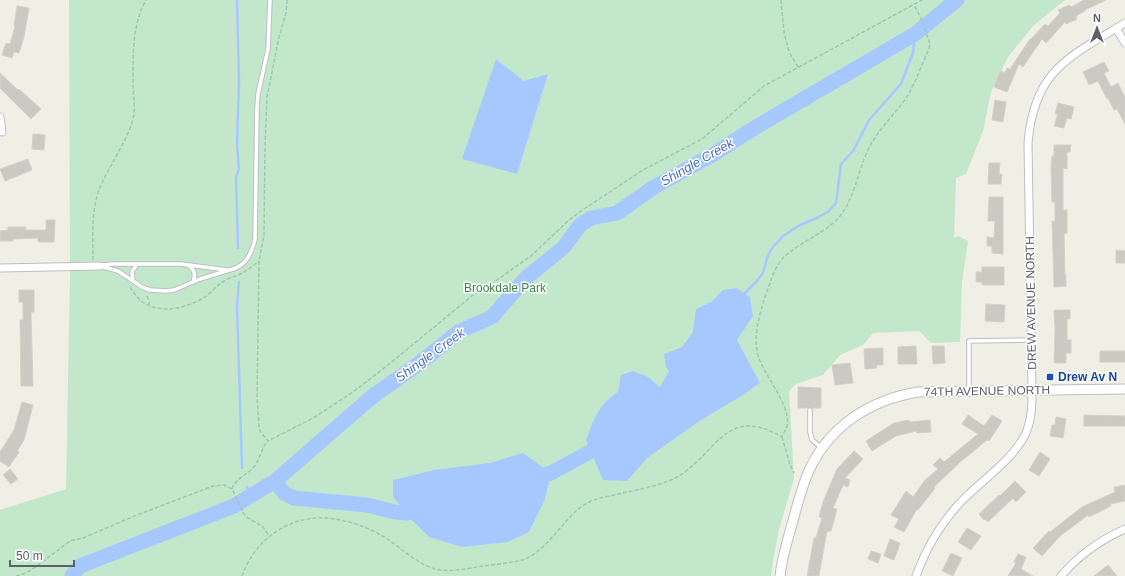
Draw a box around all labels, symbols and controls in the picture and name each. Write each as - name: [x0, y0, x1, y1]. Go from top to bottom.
- north arrow: [1077, 8, 1117, 48]
- text: N: [1093, 12, 1101, 24]
- water label: Shingle Creek: [658, 134, 737, 189]
- street label: DREW AVENUE NORTH: [1023, 236, 1039, 370]
- park label: Brookdale Park: [464, 281, 547, 295]
- water label: Shingle Creek: [393, 324, 469, 385]
- place label: Drew Av N: [1058, 370, 1117, 384]
- marker: Drew Av N: [1045, 372, 1055, 382]
- street label: 74TH AVENUE NORTH: [924, 383, 1050, 399]
- scale bar: [10, 542, 74, 568]
- text: 50 m: [16, 549, 43, 563]

